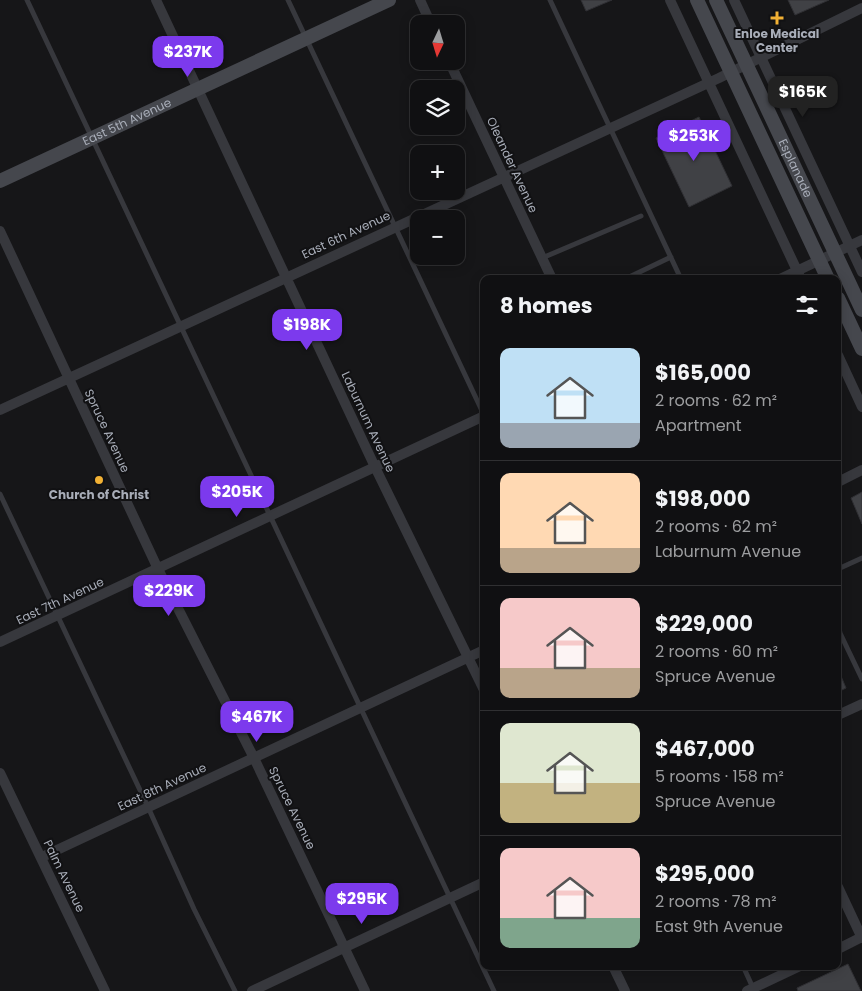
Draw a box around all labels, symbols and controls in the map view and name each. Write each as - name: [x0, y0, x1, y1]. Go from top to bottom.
- marker: Enloe Medical Center: [770, 11, 784, 25]
- north arrow: [410, 15, 465, 70]
- map controls: [410, 15, 465, 265]
- place label: Enloe Medical Center: [735, 25, 819, 56]
- pin: $237K: [153, 36, 223, 78]
- text: $237K: [163, 40, 213, 63]
- pin: $165K: [768, 76, 838, 118]
- button: layers: [410, 80, 465, 135]
- text: $165K: [779, 80, 827, 103]
- street label: East 5th Avenue: [80, 94, 174, 149]
- street label: Oleander Avenue: [483, 114, 542, 215]
- pin: $253K: [659, 120, 729, 162]
- text: $253K: [669, 124, 719, 147]
- street label: Esplanade: [775, 136, 817, 200]
- button: +: [410, 145, 465, 200]
- street label: East 6th Avenue: [299, 207, 393, 263]
- button: −: [410, 210, 465, 265]
- text: 8 homes: [500, 291, 592, 320]
- icon: filters: [793, 291, 821, 319]
- pin: $198K: [272, 308, 342, 351]
- text: $198K: [283, 313, 331, 336]
- text: $165,000: [655, 358, 751, 387]
- icon: home: [540, 368, 600, 428]
- street label: Laburnum Avenue: [338, 369, 399, 475]
- street label: Spruce Avenue: [81, 386, 134, 475]
- text: 2 rooms · 62 m²: [655, 389, 777, 412]
- text: Apartment: [655, 414, 742, 437]
- marker: Church of Christ: [93, 474, 105, 486]
- pin: $205K: [202, 476, 272, 518]
- text: $205K: [211, 480, 263, 503]
- text: $198,000: [655, 484, 750, 513]
- place label: Church of Christ: [49, 486, 149, 503]
- icon: home: [540, 493, 600, 553]
- text: 2 rooms · 62 m²: [655, 515, 777, 538]
- text: Laburnum Avenue: [655, 540, 801, 563]
- street label: East 7th Avenue: [13, 573, 106, 628]
- pin: $229K: [134, 574, 204, 617]
- text: $229K: [144, 579, 194, 602]
- text: $229,000: [655, 609, 753, 638]
- icon: home: [540, 618, 600, 678]
- text: 2 rooms · 60 m²: [655, 640, 778, 663]
- text: Spruce Avenue: [655, 665, 775, 688]
- pin: $467K: [222, 700, 292, 743]
- text: $467K: [231, 705, 283, 728]
- text: $467,000: [655, 734, 755, 763]
- icon: home: [540, 743, 600, 803]
- street label: East 8th Avenue: [115, 759, 209, 815]
- street label: Spruce Avenue: [265, 763, 320, 852]
- text: 5 rooms · 158 m²: [655, 765, 784, 788]
- text: Spruce Avenue: [655, 790, 775, 813]
- street label: Palm Avenue: [40, 837, 89, 915]
- text: $295,000: [655, 859, 754, 888]
- icon: home: [540, 868, 600, 928]
- pin: $295K: [327, 882, 397, 925]
- text: $295K: [336, 887, 388, 910]
- text: 2 rooms · 78 m²: [655, 890, 777, 913]
- text: East 9th Avenue: [655, 915, 783, 938]

